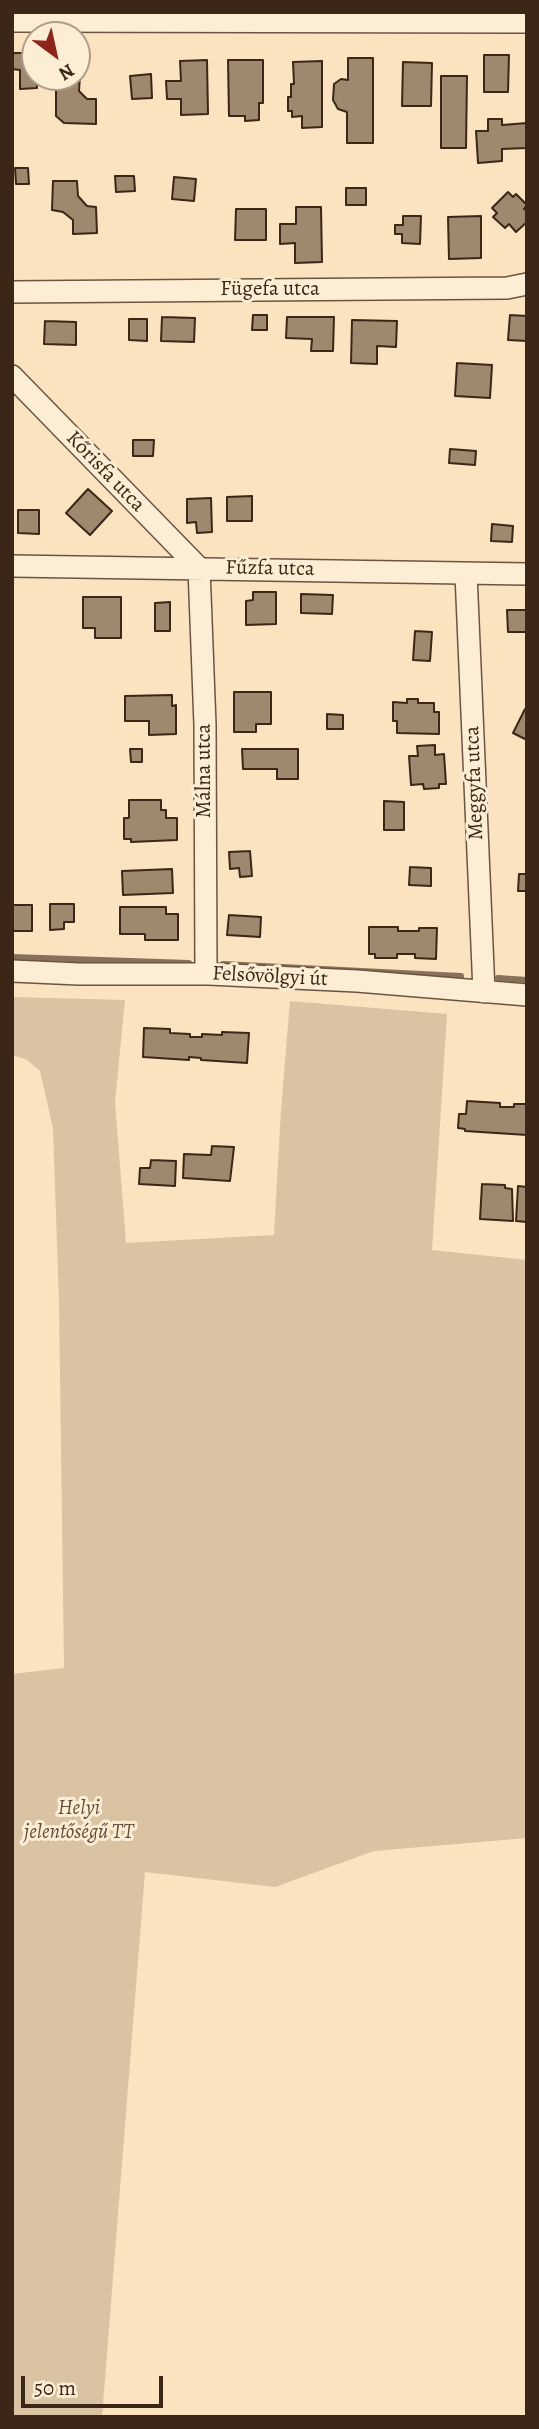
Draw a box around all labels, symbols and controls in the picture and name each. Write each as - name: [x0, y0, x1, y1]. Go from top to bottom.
- north arrow: [21, 21, 91, 91]
- text: N: [53, 57, 79, 87]
- street label: Fügefa utca: [220, 277, 320, 303]
- street label: Kőrisfa utca: [60, 426, 150, 518]
- street label: Fűzfa utca: [225, 556, 315, 582]
- street label: Málna utca: [192, 724, 218, 818]
- street label: Meggyfa utca: [460, 725, 490, 841]
- street label: Felsővölgyi út: [212, 961, 328, 993]
- park label: Helyi jelentőségű TT: [24, 1796, 134, 1846]
- scale bar: [24, 2362, 166, 2406]
- text: 50 m: [34, 2374, 76, 2402]

